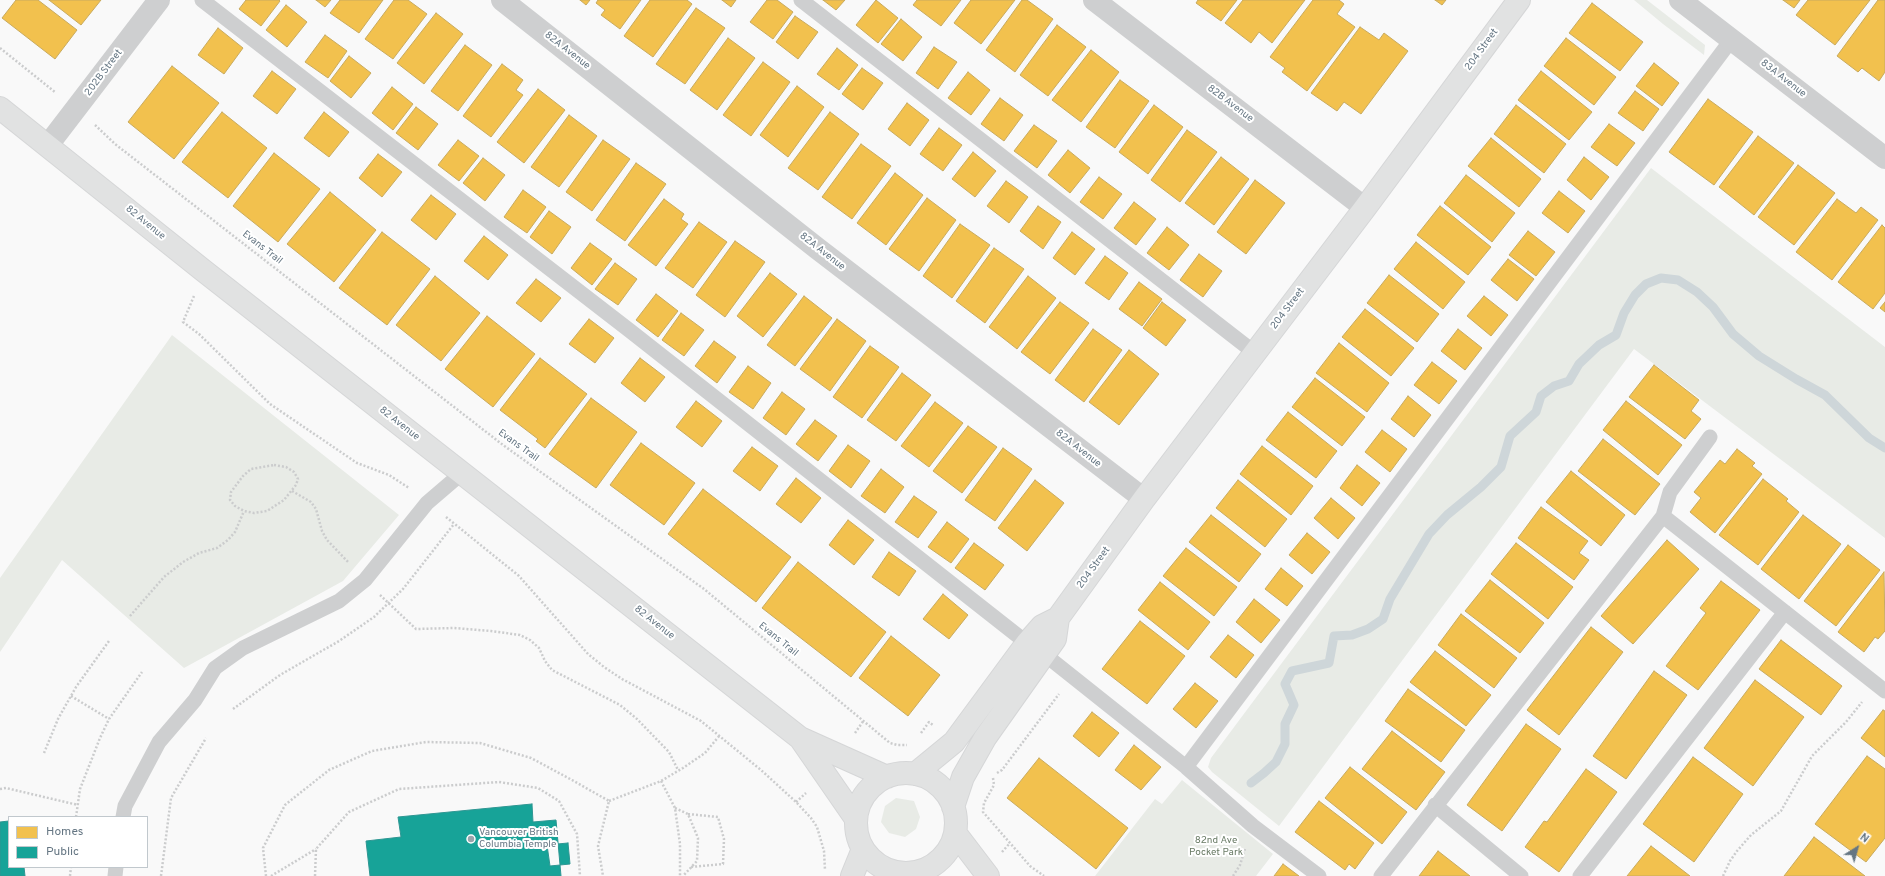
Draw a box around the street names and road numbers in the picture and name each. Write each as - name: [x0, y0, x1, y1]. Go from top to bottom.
- street label: 204 Street: [1463, 27, 1501, 73]
- street label: 82A Avenue: [542, 29, 592, 73]
- street label: 202B Street: [83, 47, 125, 99]
- street label: 83A Avenue: [1758, 57, 1808, 101]
- street label: 82B Avenue: [1205, 83, 1255, 125]
- street label: 82 Avenue: [123, 203, 167, 243]
- street label: Evans Trail: [240, 229, 284, 267]
- street label: 82A Avenue: [797, 230, 847, 274]
- street label: 204 Street: [1269, 286, 1307, 332]
- street label: 82 Avenue: [376, 405, 422, 443]
- street label: Evans Trail: [495, 427, 541, 465]
- street label: 82A Avenue: [1053, 427, 1103, 471]
- street label: 204 Street: [1075, 545, 1113, 591]
- street label: 82 Avenue: [631, 604, 677, 642]
- street label: Evans Trail: [756, 620, 800, 660]

